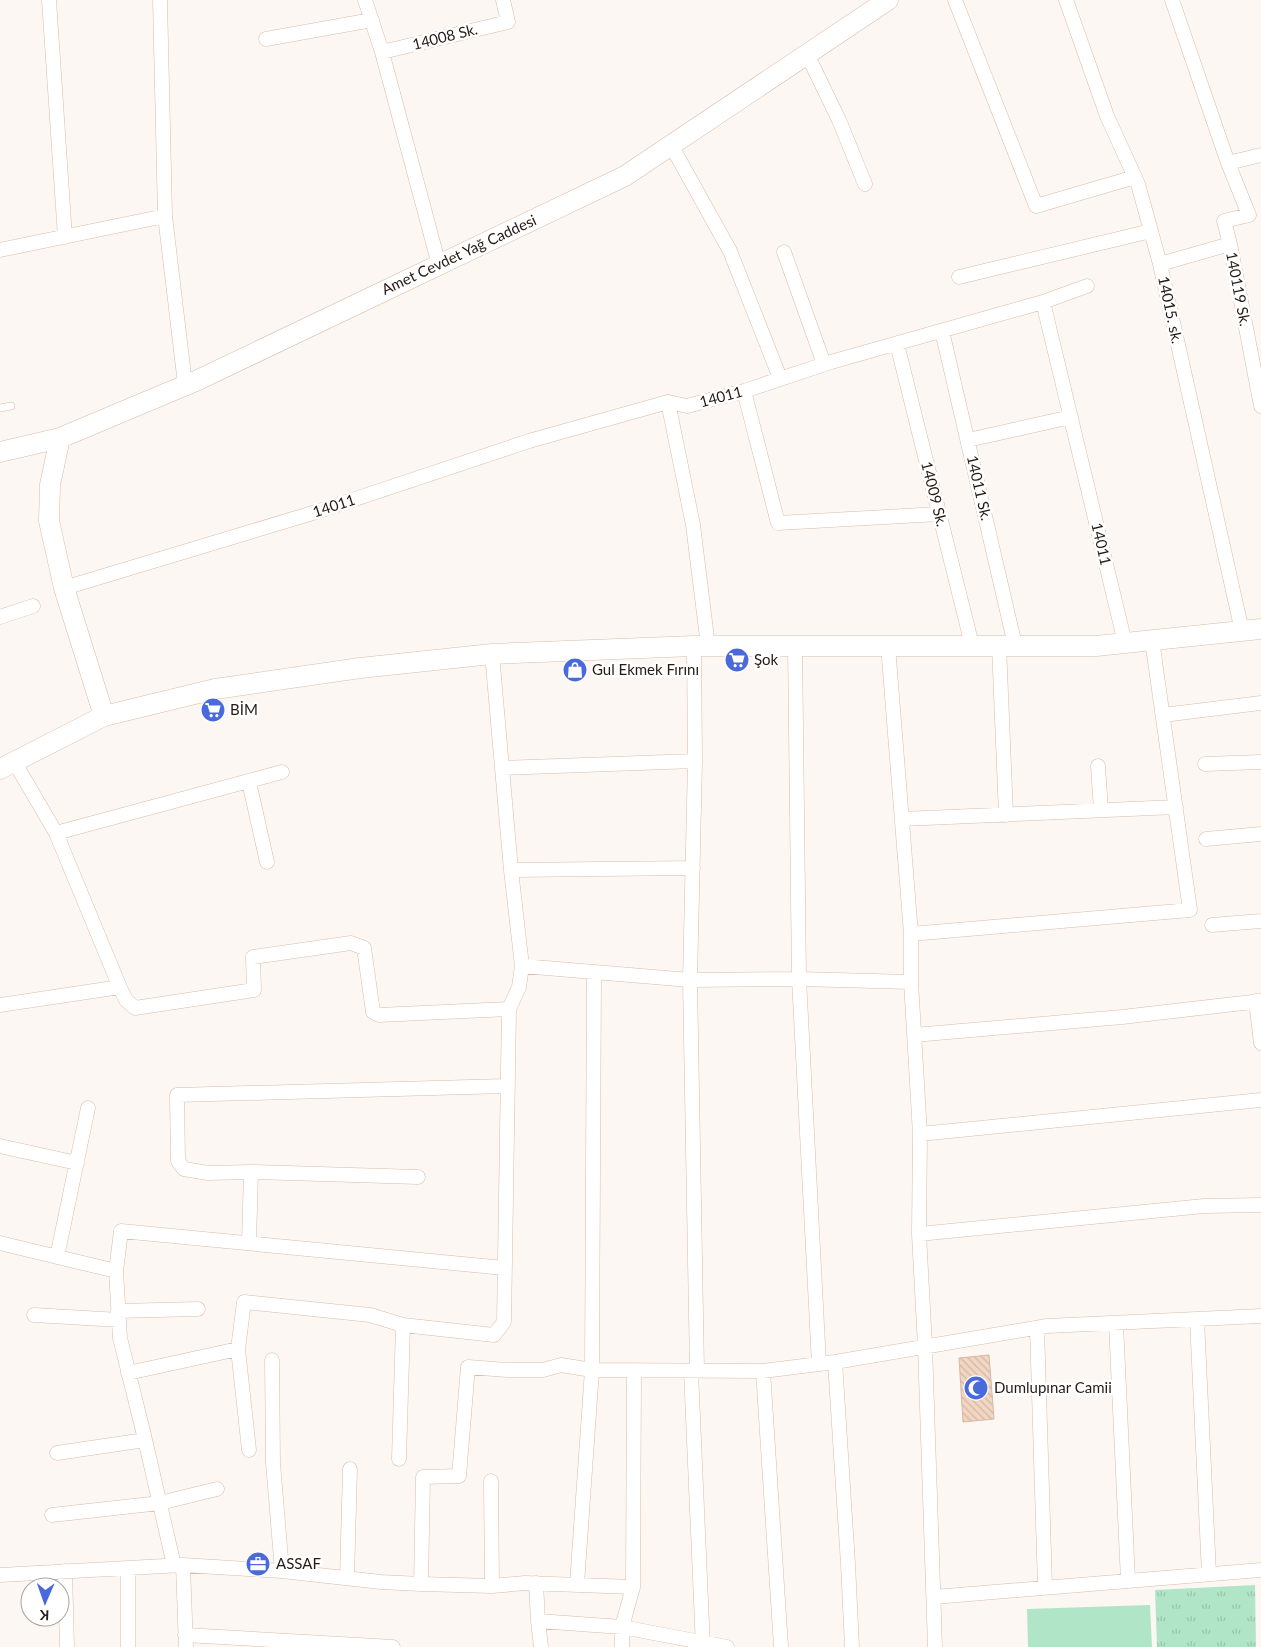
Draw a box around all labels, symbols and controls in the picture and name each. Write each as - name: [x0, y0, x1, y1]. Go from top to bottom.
- street label: 14008 Sk.: [410, 19, 479, 53]
- street label: Amet Cevdet Yağ Caddesi: [378, 210, 539, 298]
- street label: 140119 Sk.: [1223, 250, 1255, 327]
- street label: 14015. sk.: [1155, 274, 1187, 345]
- street label: 14011: [697, 382, 744, 410]
- street label: 14011 Sk.: [964, 453, 996, 522]
- street label: 14009 Sk.: [918, 459, 952, 528]
- street label: 14011: [310, 490, 357, 520]
- street label: 14011: [1088, 521, 1116, 567]
- supermarket icon: Şok: [724, 647, 750, 673]
- place label: Şok: [754, 650, 779, 668]
- shop icon: Gul Ekmek Fırını: [562, 657, 588, 683]
- place label: Gul Ekmek Fırını: [592, 660, 699, 678]
- supermarket icon: BİM: [200, 697, 226, 723]
- place label: BİM: [230, 700, 258, 718]
- mosque icon: Dumlupınar Camii: [963, 1375, 989, 1401]
- place label: Dumlupınar Camii: [994, 1378, 1112, 1396]
- office icon: ASSAF: [245, 1551, 271, 1577]
- place label: ASSAF: [276, 1554, 321, 1572]
- north arrow: [20, 1577, 70, 1627]
- text: K: [39, 1607, 50, 1624]

